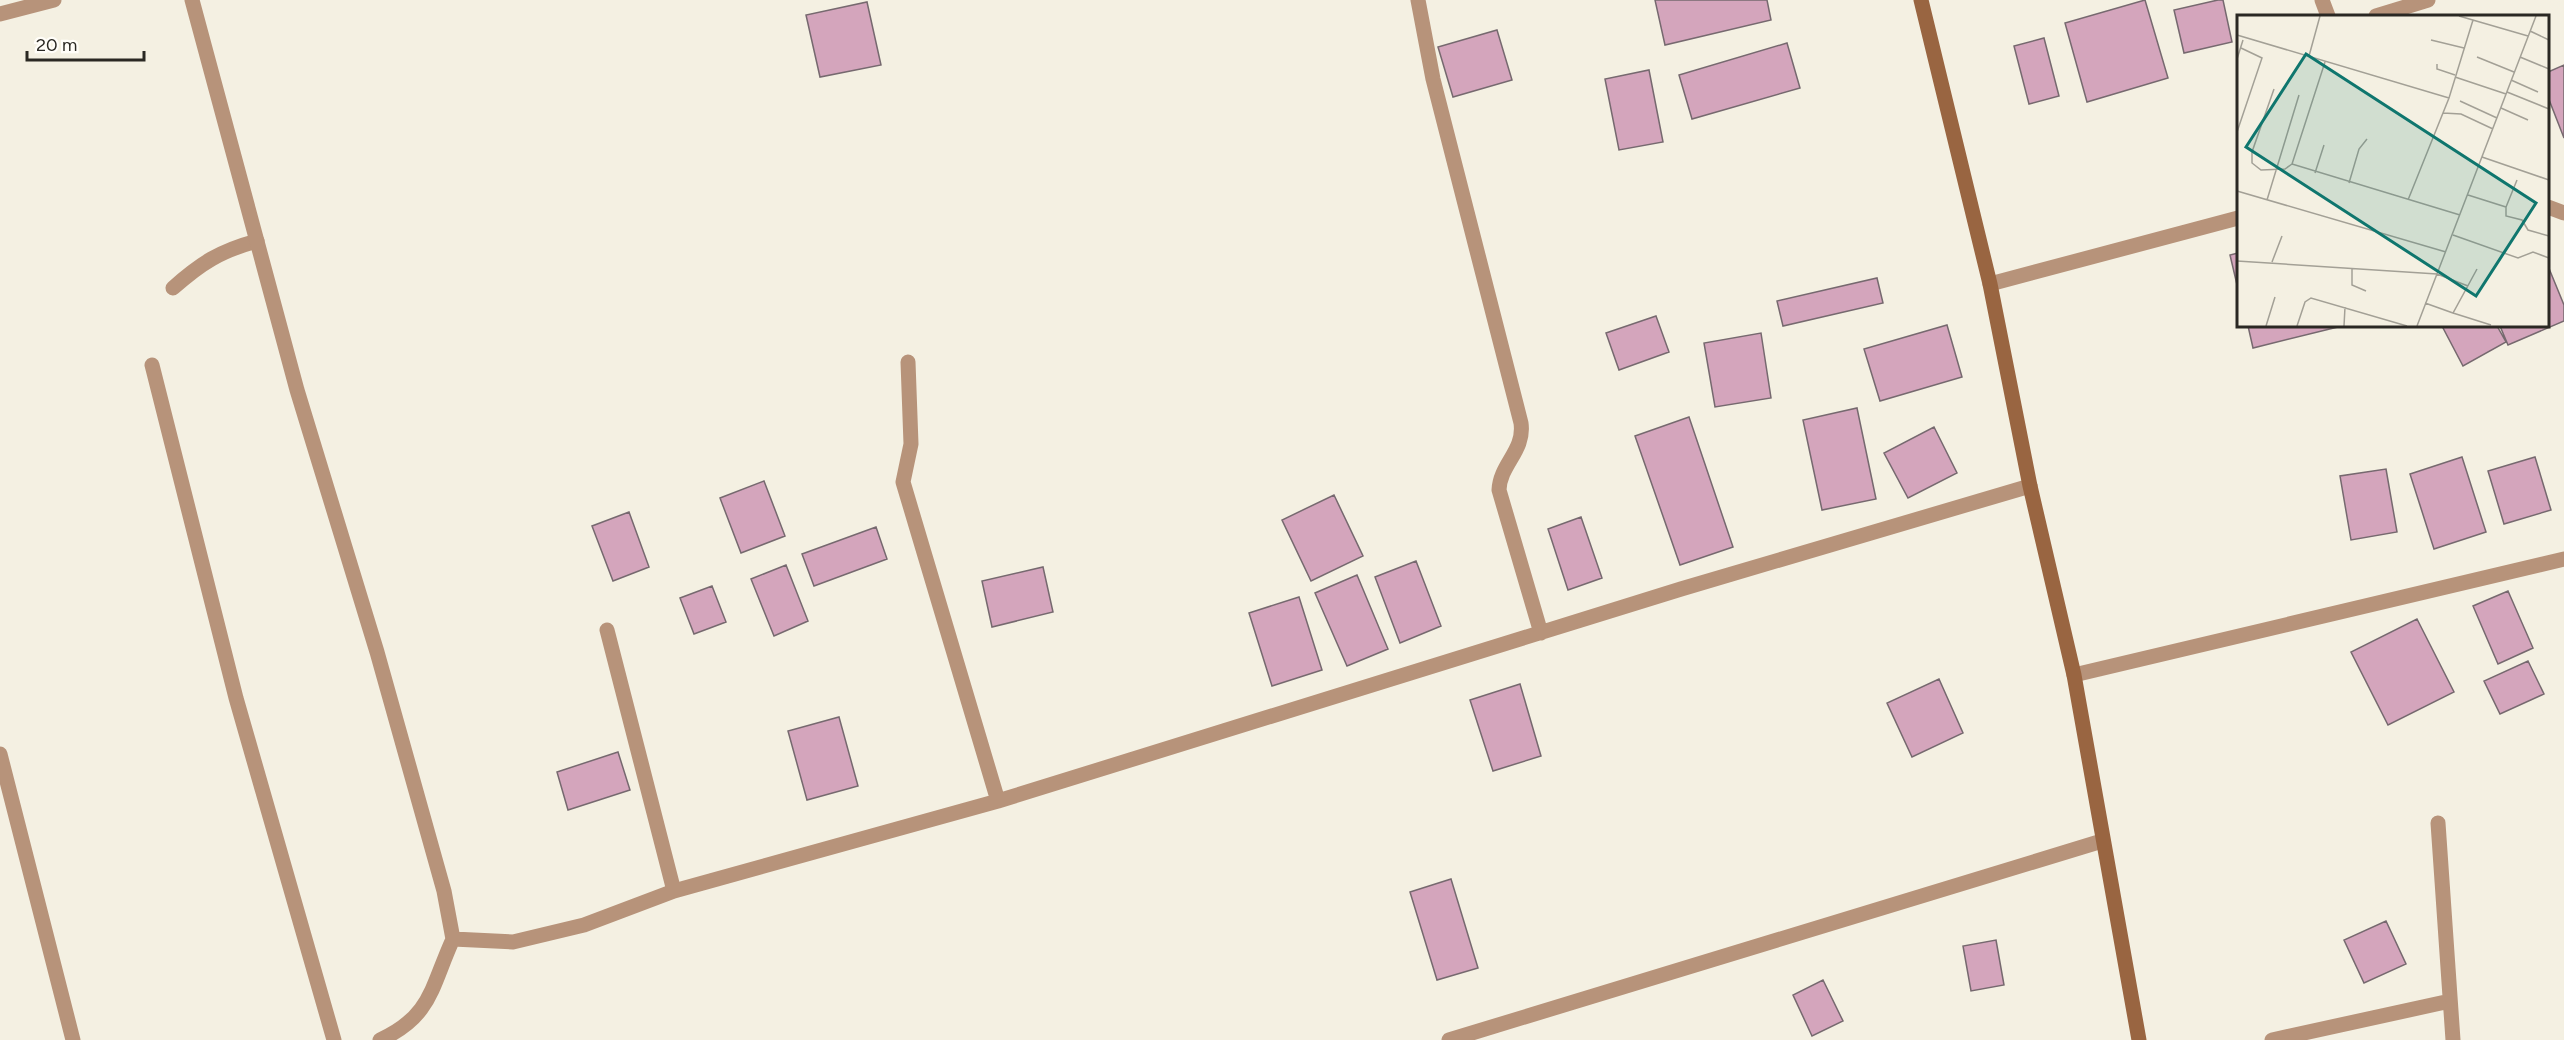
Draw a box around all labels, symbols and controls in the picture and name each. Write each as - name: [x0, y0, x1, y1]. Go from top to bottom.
- inset map: [2237, 15, 2549, 327]
- scale bar: [27, 24, 144, 62]
- text: 20 m: [36, 34, 77, 56]

